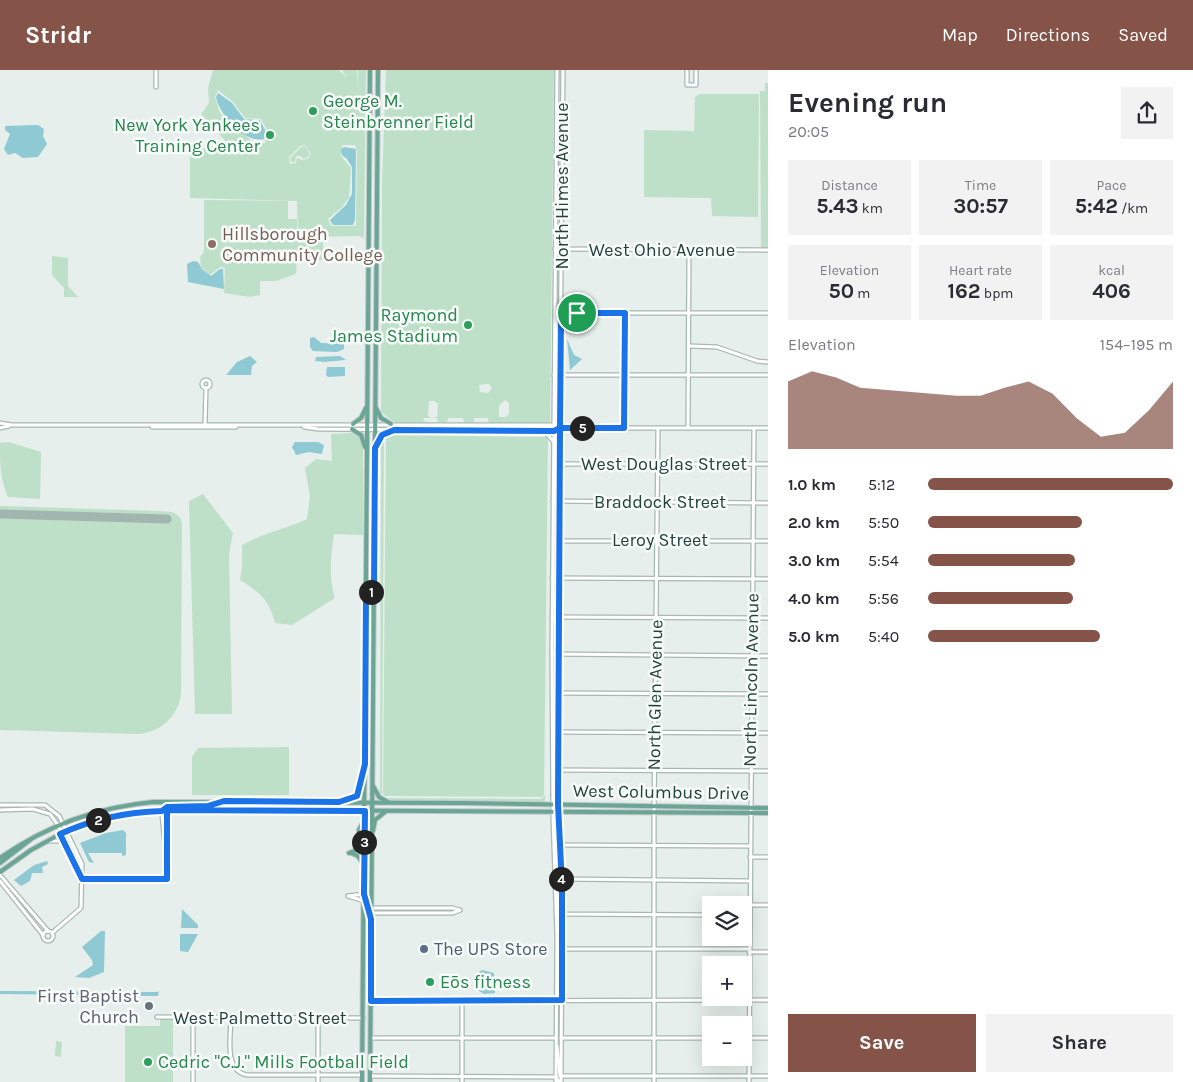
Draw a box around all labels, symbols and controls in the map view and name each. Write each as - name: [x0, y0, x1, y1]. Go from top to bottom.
- text: Stridr: [25, 21, 91, 49]
- text: Map: [942, 24, 978, 46]
- text: Directions: [1006, 24, 1090, 46]
- text: Saved: [1118, 24, 1168, 46]
- text: Evening run: [788, 86, 947, 119]
- button: share: [1121, 87, 1173, 139]
- place label: George M. Steinbrenner Field: [323, 90, 474, 133]
- street label: North Himes Avenue: [551, 102, 573, 270]
- marker: George M. Steinbrenner Field: [307, 105, 319, 117]
- place label: New York Yankees Training Center: [114, 114, 260, 157]
- text: 20:05: [788, 122, 829, 141]
- marker: New York Yankees Training Center: [264, 129, 276, 141]
- text: Distance: [821, 177, 878, 194]
- text: Time: [965, 177, 996, 194]
- text: Pace: [1097, 177, 1126, 194]
- text: 5.43: [816, 194, 858, 218]
- text: 30:57: [953, 194, 1008, 218]
- text: 5:42: [1075, 194, 1118, 218]
- text: km: [858, 200, 883, 217]
- text: /km: [1118, 200, 1148, 217]
- place label: Hillsborough Community College: [222, 223, 383, 266]
- marker: Hillsborough Community College: [206, 238, 218, 250]
- street label: West Ohio Avenue: [589, 239, 735, 261]
- text: Elevation: [820, 262, 879, 279]
- text: Heart rate: [949, 262, 1012, 279]
- text: kcal: [1098, 262, 1125, 279]
- text: 50: [829, 279, 854, 303]
- text: 162: [948, 279, 981, 303]
- text: 406: [1092, 279, 1131, 303]
- text: m: [854, 285, 870, 302]
- text: bpm: [981, 285, 1013, 302]
- pin: [556, 292, 598, 334]
- icon: arrive: [563, 299, 591, 327]
- place label: Raymond James Stadium: [330, 304, 458, 347]
- marker: Raymond James Stadium: [462, 319, 474, 331]
- text: Elevation: [788, 335, 856, 354]
- text: 154–195 m: [1100, 335, 1173, 354]
- pin: 5: [570, 416, 594, 440]
- text: 5: [578, 420, 587, 437]
- street label: West Douglas Street: [581, 453, 747, 475]
- text: 1.0 km: [788, 475, 836, 494]
- text: 5:12: [868, 475, 895, 494]
- street label: Braddock Street: [594, 491, 726, 513]
- text: 2.0 km: [788, 513, 840, 532]
- text: 5:50: [868, 513, 899, 532]
- street label: Leroy Street: [612, 529, 708, 551]
- text: 3.0 km: [788, 551, 840, 570]
- text: 5:54: [868, 551, 899, 570]
- pin: 1: [358, 580, 384, 604]
- text: 1: [369, 584, 374, 601]
- text: 4.0 km: [788, 589, 840, 608]
- text: 5:56: [868, 589, 899, 608]
- street label: North Lincoln Avenue: [738, 593, 764, 767]
- street label: North Glen Avenue: [643, 619, 667, 771]
- text: 5.0 km: [788, 627, 840, 646]
- text: 5:40: [868, 627, 899, 646]
- street label: West Columbus Drive: [573, 779, 749, 805]
- pin: 2: [86, 808, 110, 832]
- text: 2: [94, 812, 103, 829]
- pin: 3: [352, 830, 376, 854]
- text: 3: [360, 834, 369, 851]
- pin: 4: [548, 866, 574, 892]
- text: 4: [557, 871, 566, 888]
- map controls: [702, 896, 752, 1066]
- button: layers: [702, 896, 752, 946]
- place label: The UPS Store: [434, 938, 548, 960]
- marker: The UPS Store: [418, 943, 430, 955]
- button: +: [702, 956, 752, 1006]
- place label: Eōs fitness: [440, 971, 531, 993]
- marker: Eōs fitness: [424, 976, 436, 988]
- place label: First Baptist Church: [37, 985, 139, 1028]
- marker: First Baptist Church: [143, 1000, 155, 1012]
- street label: West Palmetto Street: [173, 1007, 347, 1029]
- button: Save: [788, 1014, 976, 1072]
- button: Share: [986, 1014, 1173, 1072]
- button: −: [702, 1016, 752, 1066]
- place label: Cedric "C.J." Mills Football Field: [158, 1051, 409, 1073]
- marker: Cedric "C.J." Mills Football Field: [142, 1056, 154, 1068]

